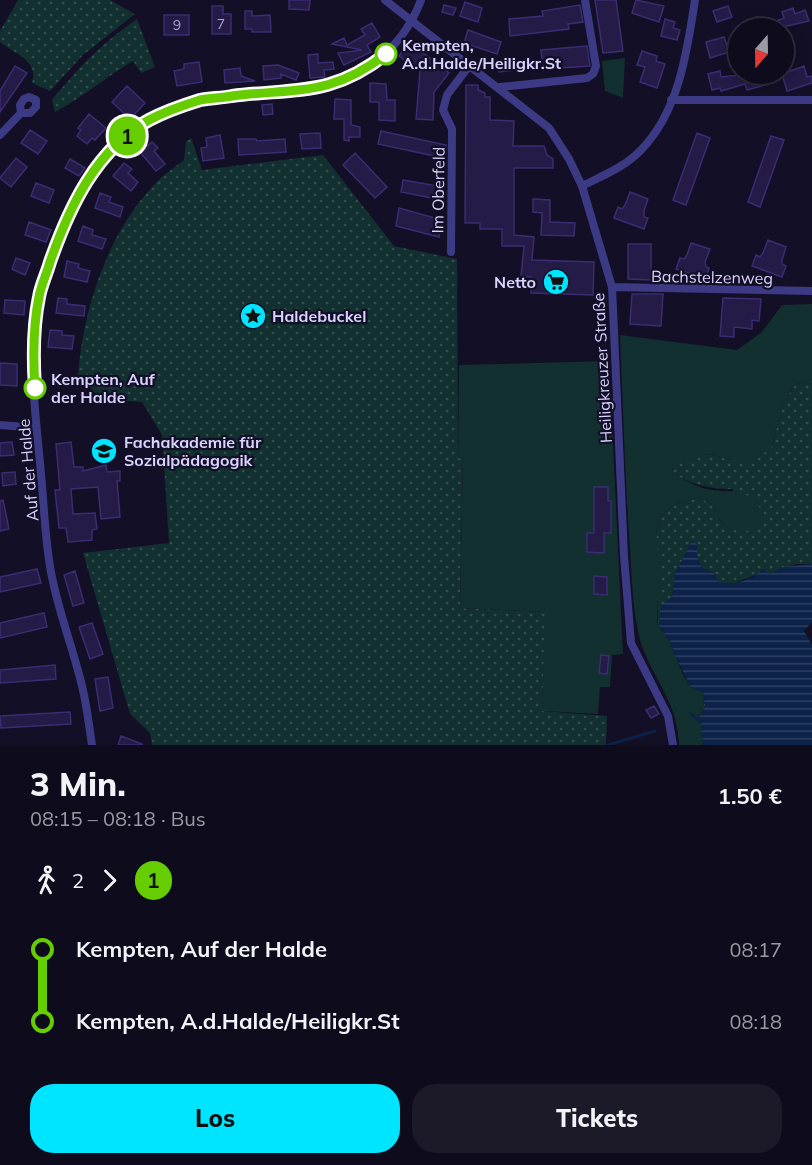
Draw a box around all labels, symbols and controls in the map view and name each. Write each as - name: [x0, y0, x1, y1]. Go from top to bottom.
- house number: 7: [217, 15, 225, 33]
- house number: 9: [173, 16, 181, 34]
- north arrow: [728, 18, 794, 84]
- map controls: [728, 18, 794, 84]
- place label: Kempten, A.d.Halde/Heiligkr.St: [402, 35, 561, 73]
- marker: Kempten, A.d.Halde/Heiligkr.St: [375, 43, 397, 65]
- line badge: 1: [108, 116, 146, 156]
- text: 1: [121, 123, 133, 149]
- street label: Im Oberfeld: [427, 147, 449, 233]
- street label: Bachstelzenweg: [651, 266, 773, 288]
- supermarket icon: Netto: [541, 267, 571, 297]
- place label: Netto: [494, 272, 536, 292]
- street label: Heiligkreuzer Straße: [588, 292, 616, 444]
- place icon: Haldebuckel: [238, 301, 268, 331]
- place label: Haldebuckel: [272, 306, 366, 326]
- place label: Kempten, Auf der Halde: [51, 369, 156, 407]
- marker: Kempten, Auf der Halde: [24, 377, 46, 399]
- street label: Auf der Halde: [14, 418, 42, 522]
- place label: Fachakademie für Sozialpädagogik: [124, 432, 262, 470]
- school or university icon: Fachakademie für Sozialpädagogik: [89, 436, 119, 466]
- text: 3 Min.: [30, 763, 126, 804]
- text: 1.50 €: [718, 782, 782, 810]
- text: 08:15 – 08:18 · Bus: [30, 806, 206, 831]
- icon: walk: [30, 864, 63, 897]
- icon: forward: [93, 864, 126, 897]
- text: 1: [147, 867, 160, 893]
- text: 2: [72, 868, 84, 893]
- text: Kempten, Auf der Halde: [76, 935, 327, 963]
- text: 08:17: [729, 937, 782, 962]
- text: Kempten, A.d.Halde/Heiligkr.St: [76, 1007, 400, 1035]
- text: 08:18: [729, 1009, 782, 1034]
- button: Los: [30, 1084, 400, 1153]
- button: Tickets: [412, 1084, 782, 1153]

